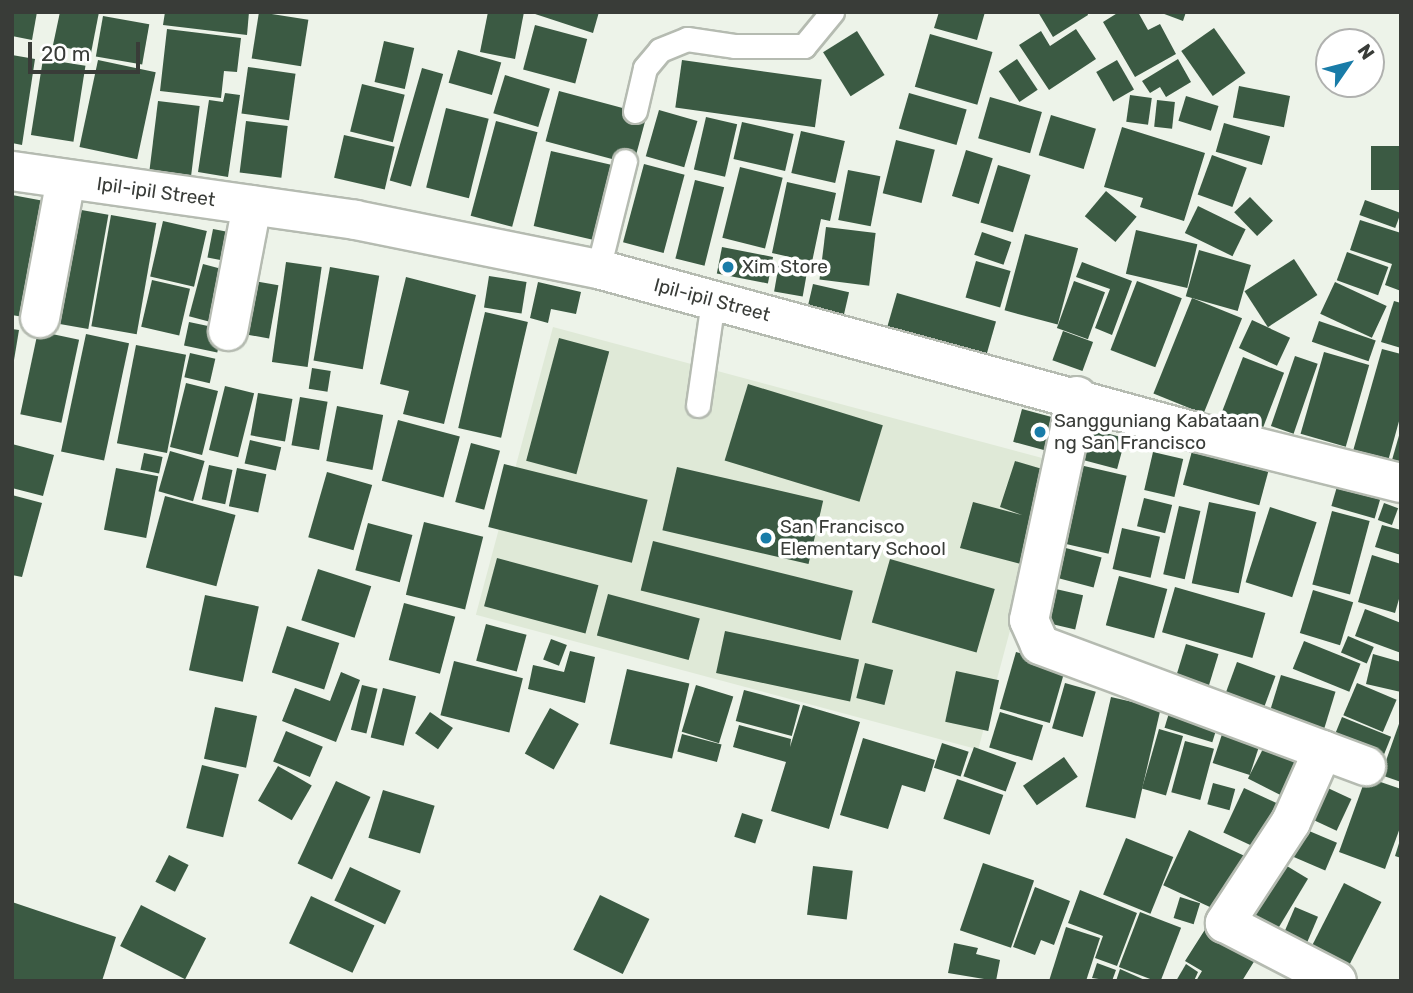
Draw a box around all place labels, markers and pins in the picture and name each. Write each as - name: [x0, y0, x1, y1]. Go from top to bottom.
- place label: Xim Store: [742, 256, 828, 278]
- marker: Xim Store: [720, 259, 736, 275]
- place label: Sangguniang Kabataan ng San Francisco: [1054, 410, 1259, 454]
- marker: Sangguniang Kabataan ng San Francisco: [1032, 424, 1048, 440]
- place label: San Francisco Elementary School: [780, 516, 946, 560]
- marker: San Francisco Elementary School: [758, 530, 774, 546]

